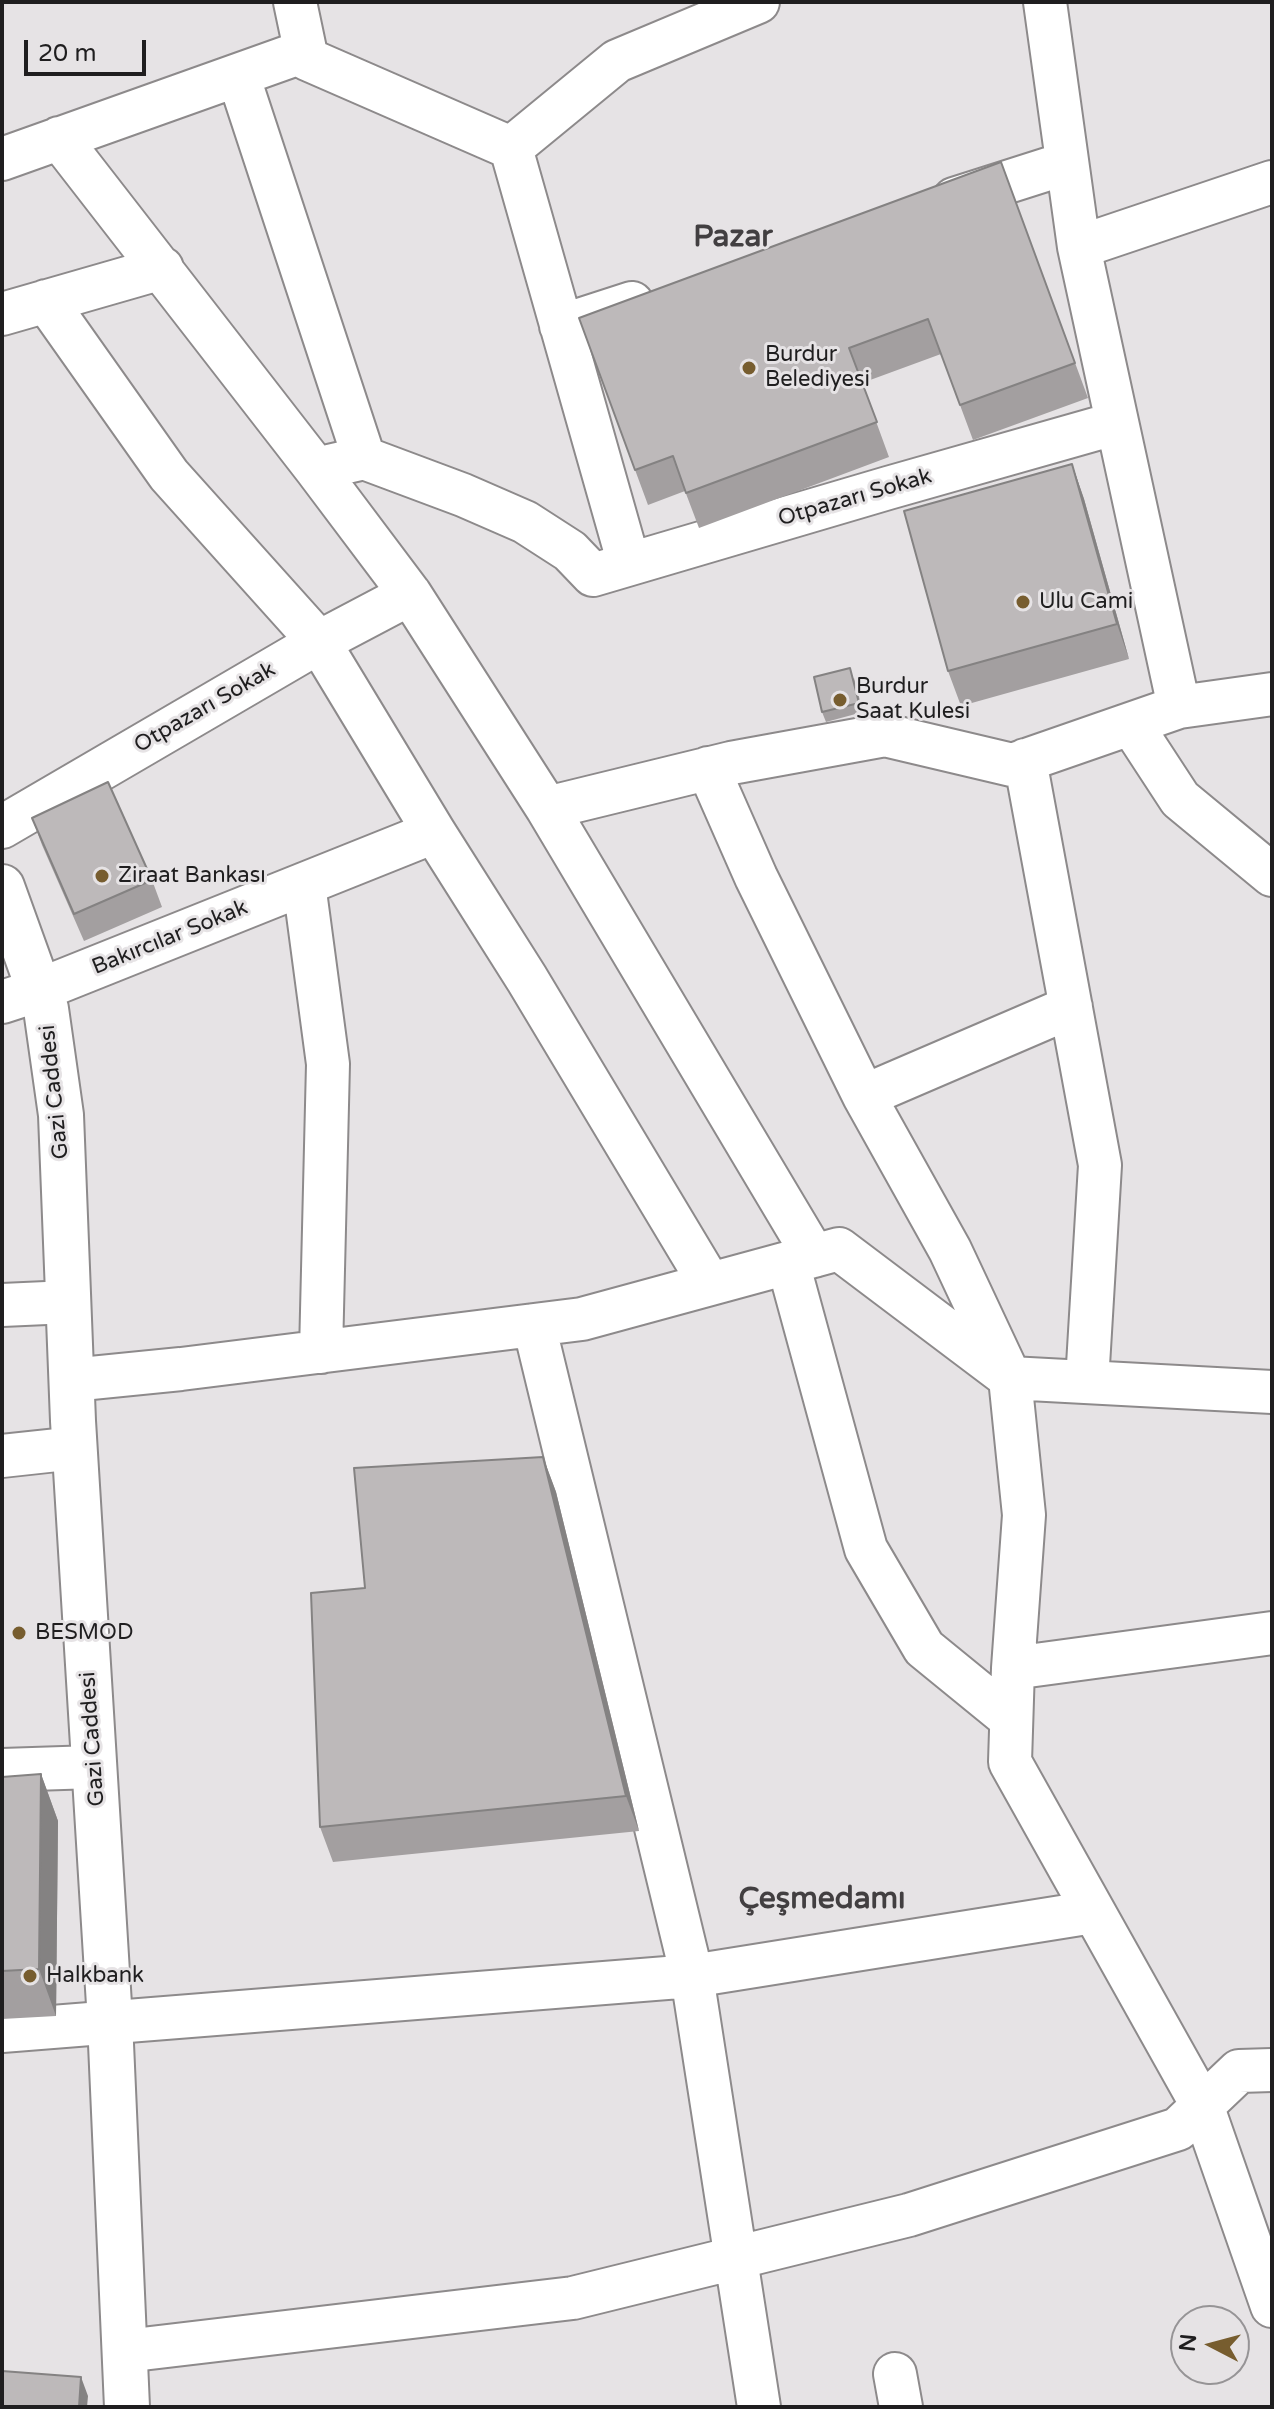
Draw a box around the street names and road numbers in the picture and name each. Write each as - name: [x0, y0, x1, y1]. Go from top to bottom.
- street label: Otpazarı Sokak: [775, 463, 935, 533]
- street label: Otpazarı Sokak: [130, 657, 280, 759]
- street label: Bakırcılar Sokak: [88, 895, 252, 981]
- street label: Gazi Caddesi: [35, 1023, 75, 1161]
- street label: Gazi Caddesi: [75, 1671, 111, 1807]

